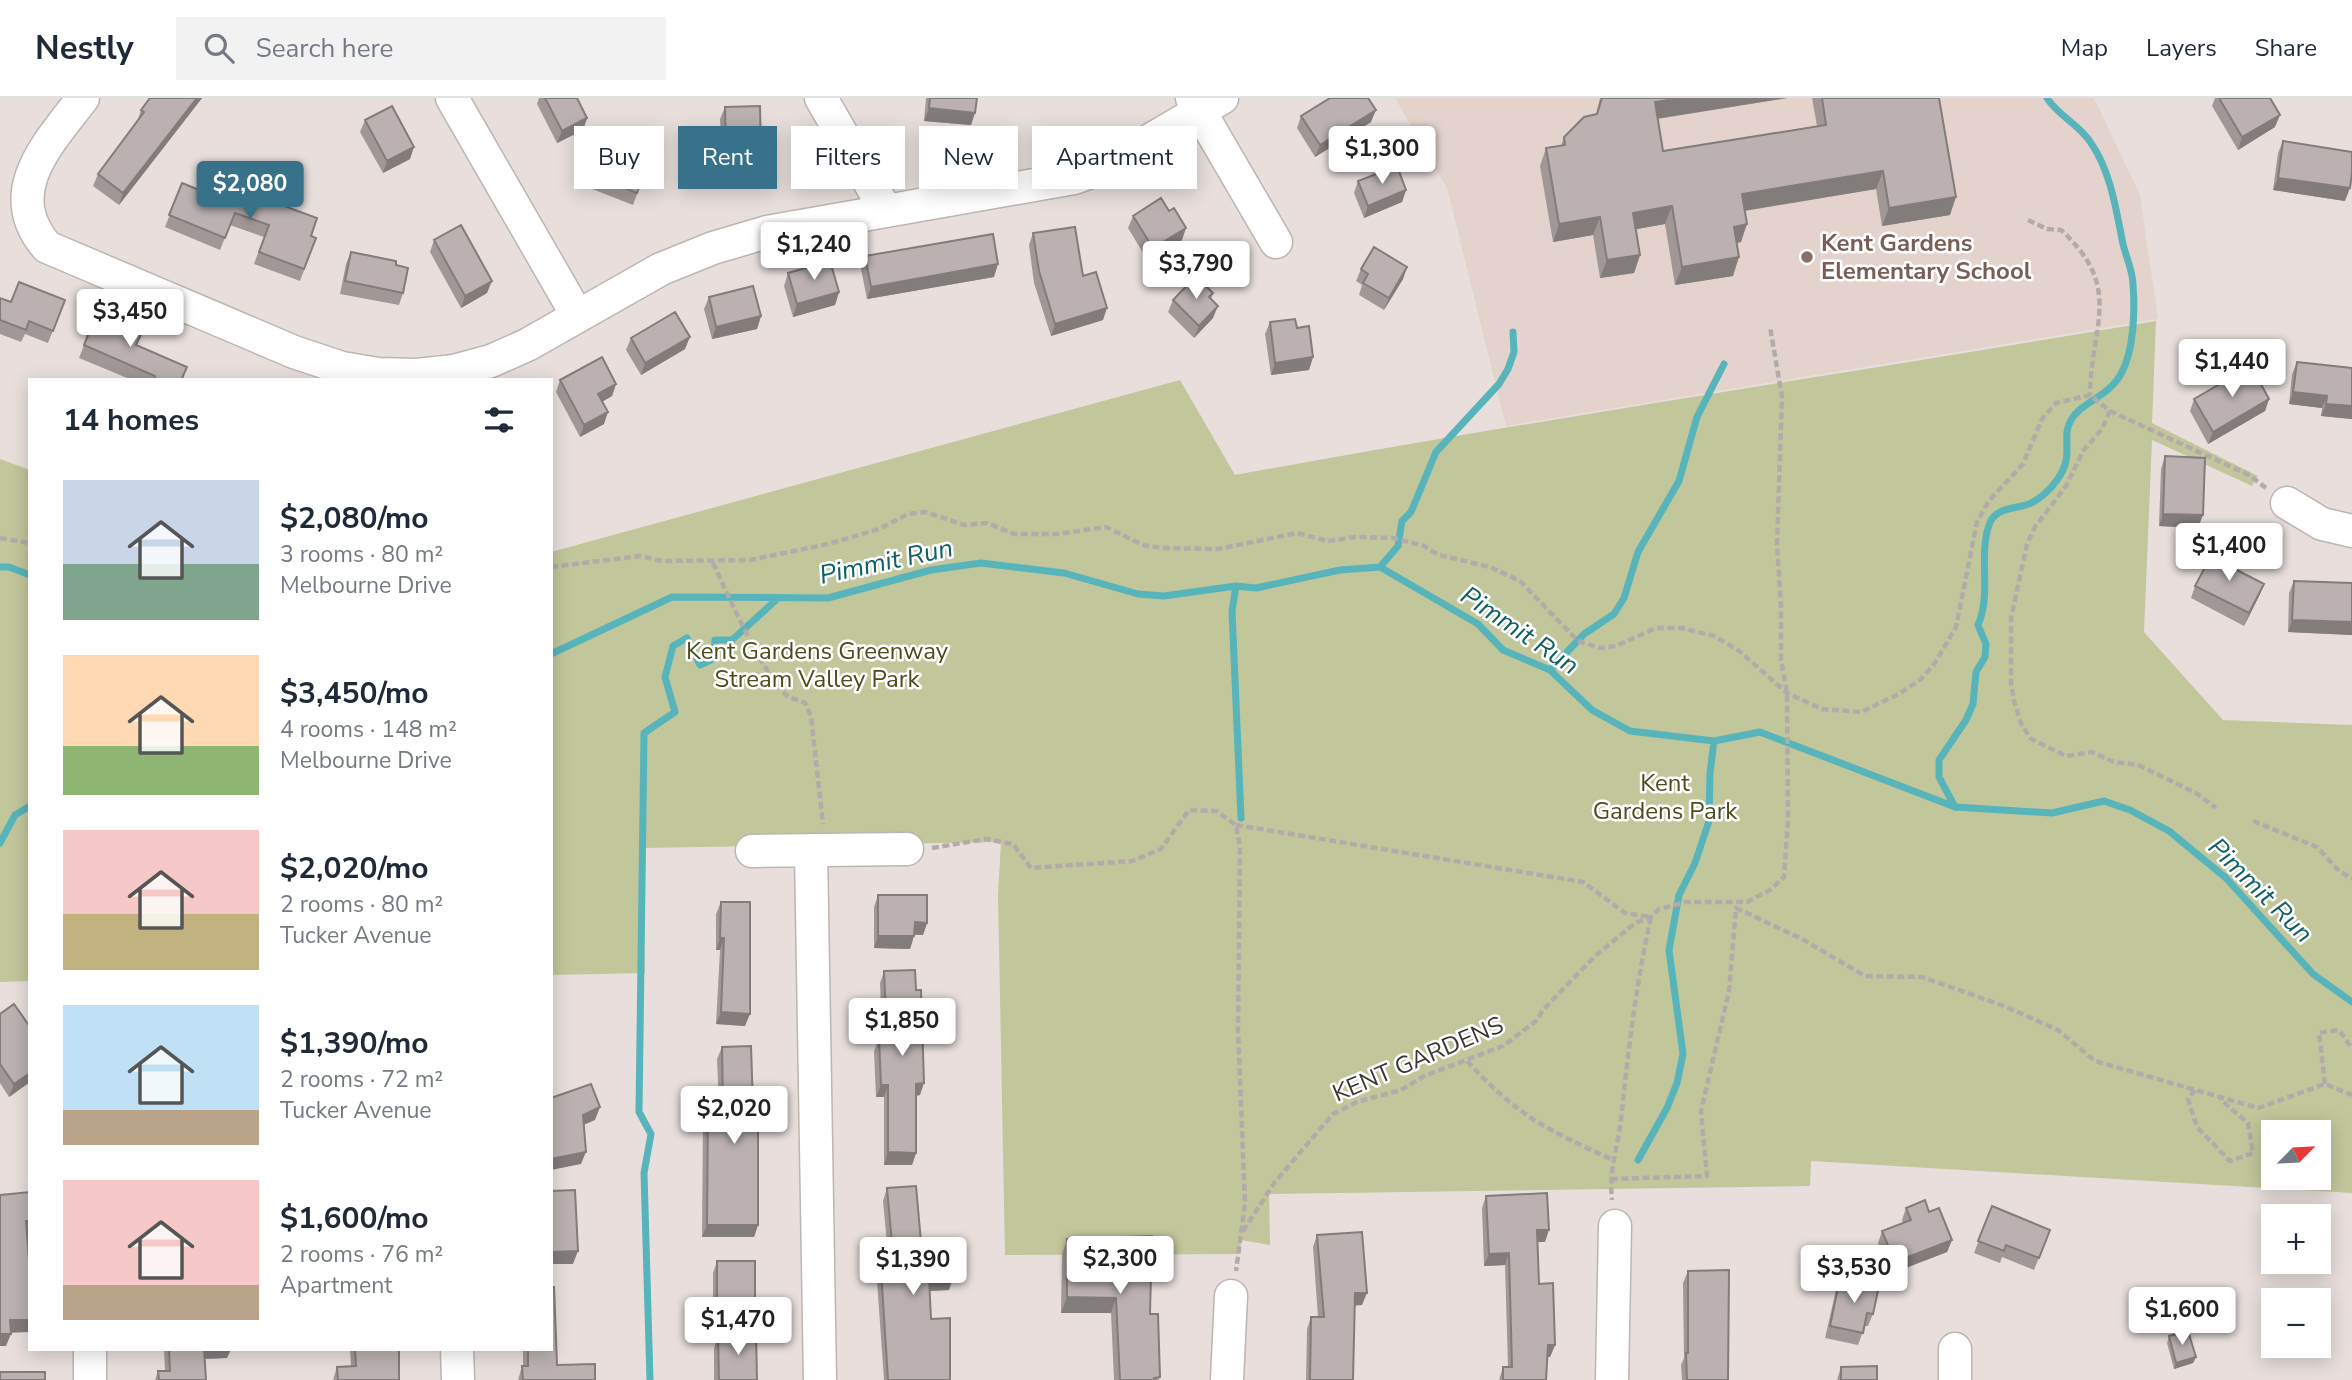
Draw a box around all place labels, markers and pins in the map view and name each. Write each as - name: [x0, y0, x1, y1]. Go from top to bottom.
- pin: $1,300: [1325, 126, 1439, 186]
- pin: $2,080: [193, 162, 307, 221]
- pin: $1,240: [757, 222, 871, 282]
- place label: Kent Gardens Elementary School: [1821, 227, 2032, 287]
- pin: $3,790: [1139, 242, 1253, 301]
- marker: Kent Gardens Elementary School: [1799, 249, 1815, 265]
- pin: $3,450: [73, 289, 187, 349]
- pin: $1,440: [2175, 340, 2289, 399]
- pin: $1,400: [2172, 524, 2286, 583]
- pin: $1,850: [845, 998, 959, 1058]
- pin: $2,020: [677, 1086, 791, 1146]
- pin: $2,300: [1063, 1236, 1177, 1296]
- pin: $1,390: [856, 1238, 970, 1297]
- pin: $3,530: [1797, 1246, 1911, 1305]
- pin: $1,600: [2125, 1288, 2239, 1347]
- pin: $1,470: [681, 1298, 795, 1357]

